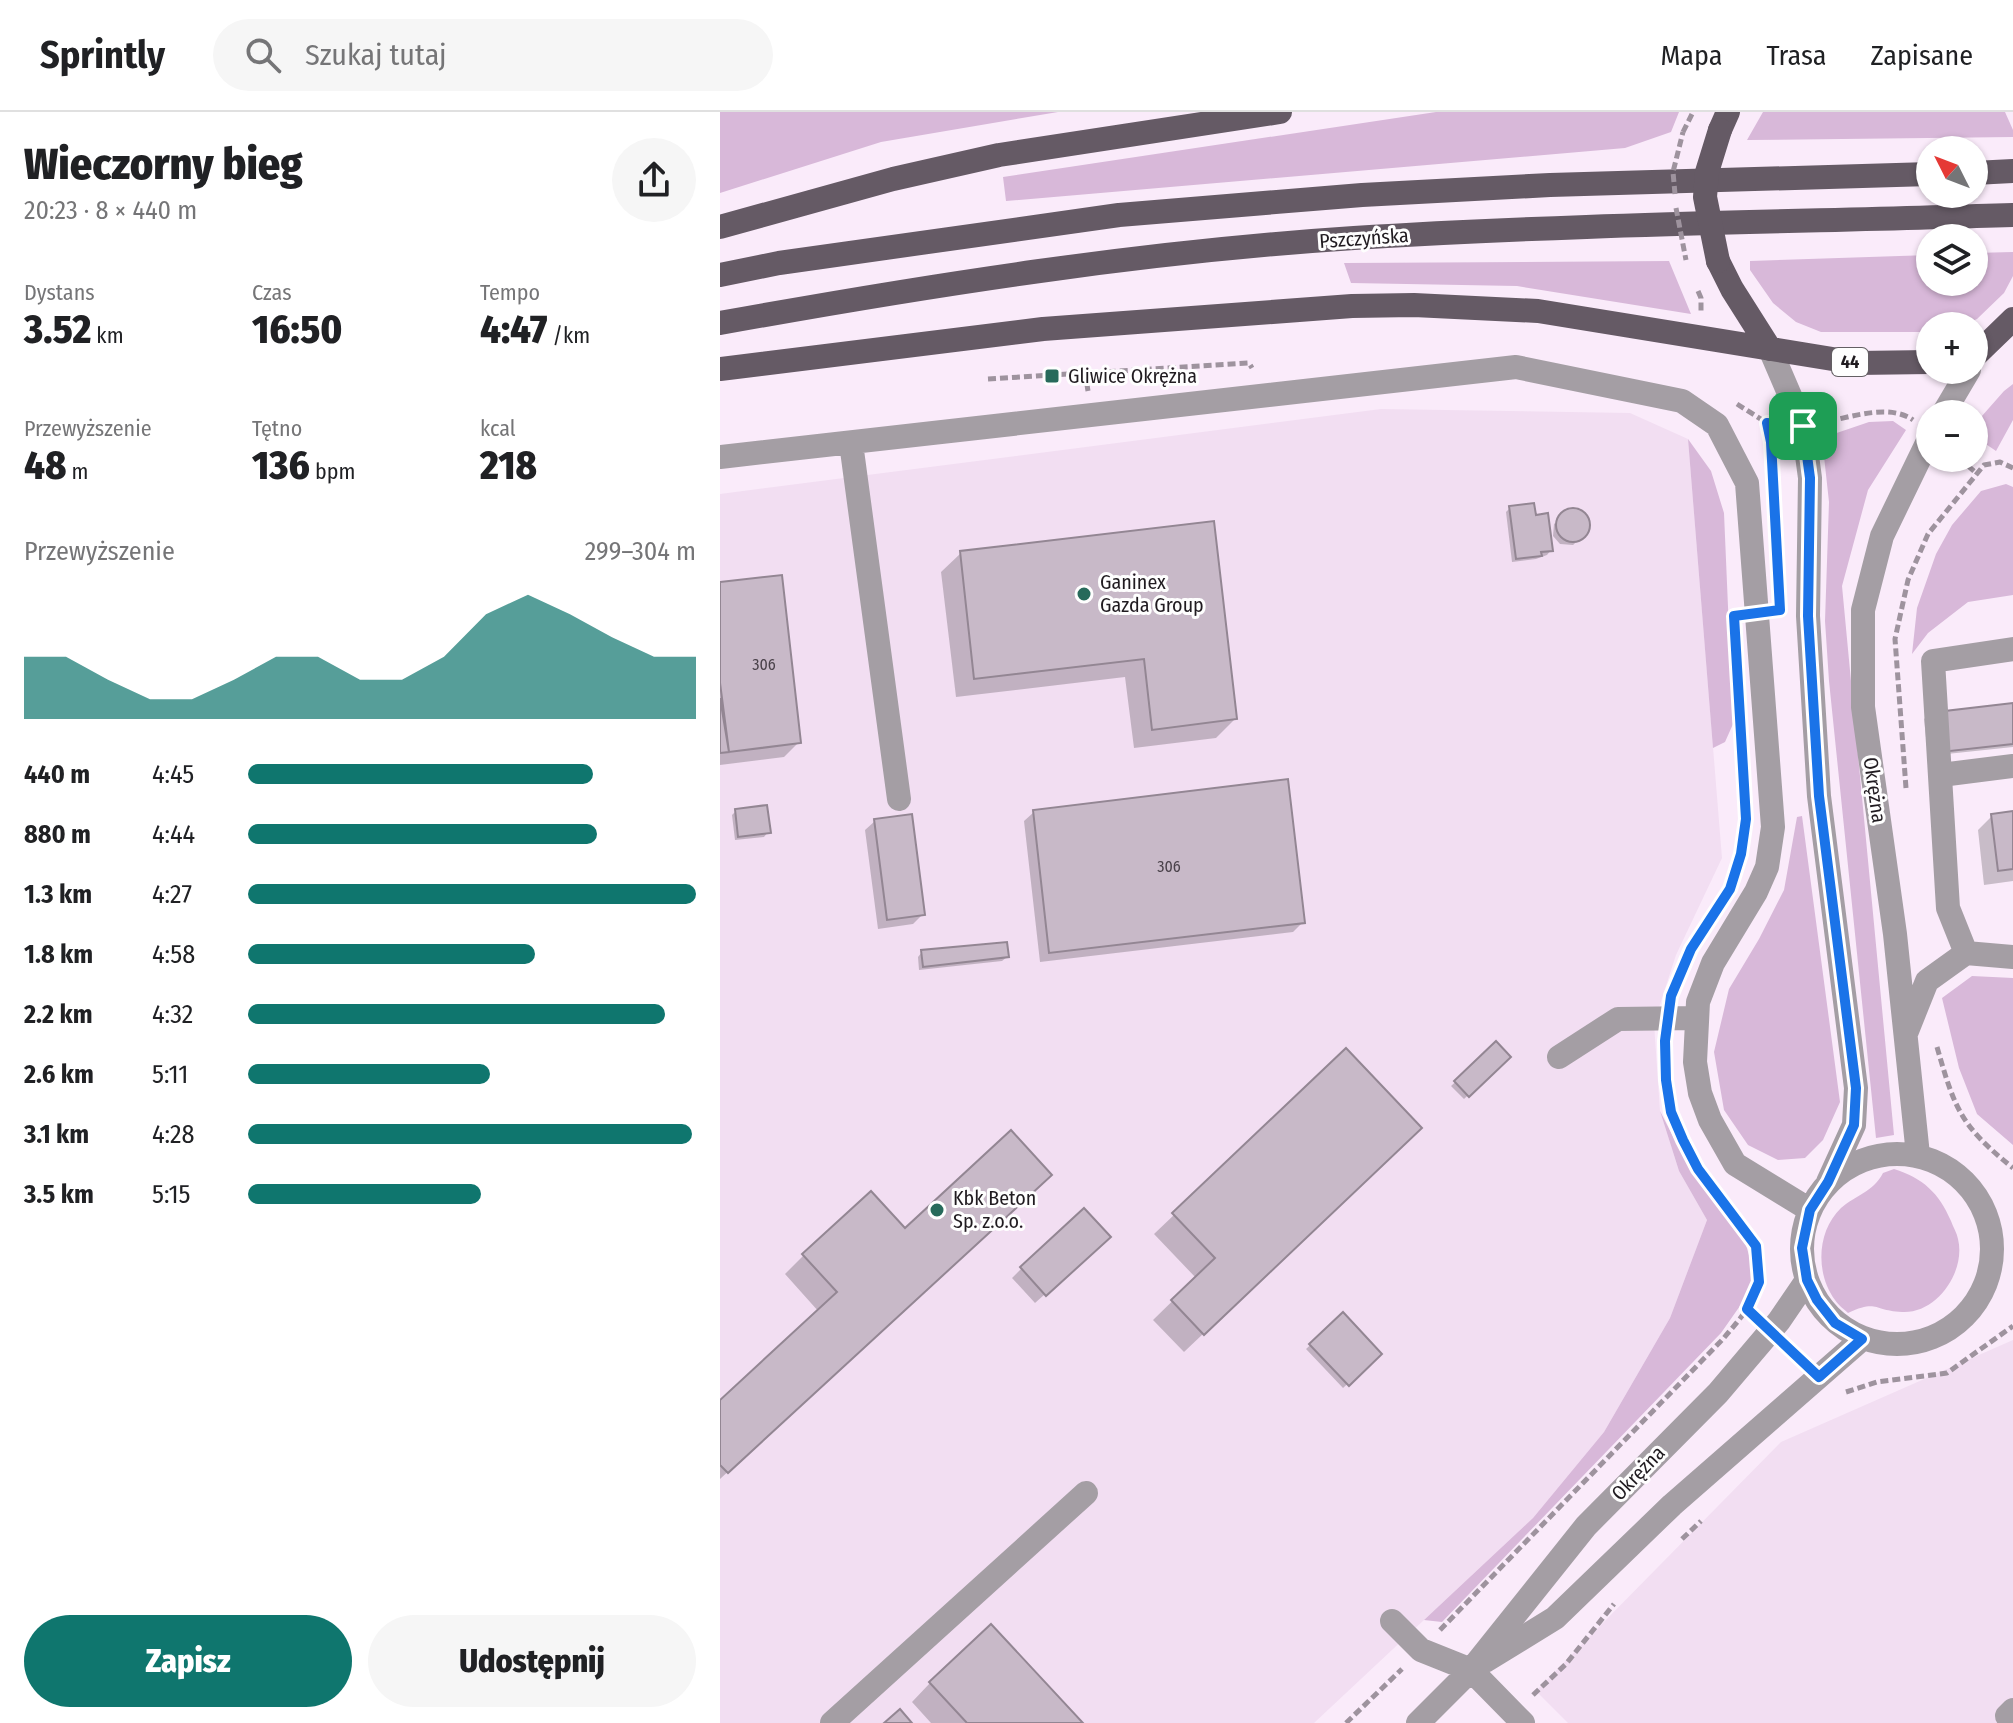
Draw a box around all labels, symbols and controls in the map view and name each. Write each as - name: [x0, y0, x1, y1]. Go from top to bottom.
- search box: [213, 19, 773, 91]
- text: Sprintly: [40, 32, 165, 78]
- icon: search: [241, 33, 285, 77]
- text: Szukaj tutaj: [305, 37, 447, 73]
- text: Mapa: [1660, 39, 1722, 72]
- text: Trasa: [1766, 39, 1826, 72]
- text: Zapisane: [1870, 39, 1973, 72]
- north arrow: [1916, 136, 1988, 208]
- map controls: [1916, 136, 1988, 472]
- text: Wieczorny bieg: [24, 138, 303, 191]
- button: share: [612, 138, 696, 222]
- text: 20:23 · 8 × 440 m: [24, 195, 197, 226]
- street label: Pszczyńska: [1319, 223, 1409, 253]
- button: layers: [1916, 224, 1988, 296]
- text: Dystans: [24, 279, 95, 306]
- text: Czas: [252, 279, 292, 306]
- text: Tempo: [480, 279, 540, 306]
- text: 3.52: [24, 306, 91, 354]
- text: 16:50: [252, 306, 342, 354]
- text: 4:47: [480, 306, 547, 354]
- button: +: [1916, 312, 1988, 384]
- text: km: [91, 322, 124, 349]
- text: /km: [547, 322, 590, 349]
- road number: 44: [1832, 348, 1868, 376]
- place label: Gliwice Okrężna: [1068, 364, 1197, 388]
- marker: Gliwice Okrężna: [1043, 367, 1061, 385]
- pin: [1769, 392, 1837, 460]
- button: −: [1916, 400, 1988, 472]
- icon: arrive: [1781, 404, 1825, 448]
- text: Przewyższenie: [24, 415, 152, 442]
- text: Tętno: [252, 415, 302, 442]
- text: kcal: [480, 415, 516, 442]
- text: 48: [24, 442, 66, 490]
- text: 136: [252, 442, 310, 490]
- text: 218: [480, 442, 537, 490]
- text: m: [66, 458, 89, 485]
- text: bpm: [310, 458, 355, 485]
- text: Przewyższenie: [24, 536, 175, 567]
- text: 299–304 m: [585, 536, 696, 567]
- place label: Ganinex Gazda Group: [1100, 570, 1204, 617]
- marker: Ganinex Gazda Group: [1075, 585, 1093, 603]
- house number: 306: [752, 655, 776, 674]
- street label: Okrężna: [1859, 756, 1891, 824]
- text: 440 m: [24, 759, 90, 790]
- text: 4:45: [152, 759, 194, 790]
- text: 880 m: [24, 819, 91, 850]
- text: 4:44: [152, 819, 195, 850]
- house number: 306: [1157, 857, 1181, 876]
- text: 1.3 km: [24, 879, 92, 910]
- text: 4:27: [152, 879, 192, 910]
- text: 1.8 km: [24, 939, 93, 970]
- text: 4:58: [152, 939, 195, 970]
- text: 2.2 km: [24, 999, 93, 1030]
- text: 4:32: [152, 999, 193, 1030]
- text: 2.6 km: [24, 1059, 94, 1090]
- text: 5:11: [152, 1059, 188, 1090]
- text: 3.1 km: [24, 1119, 89, 1150]
- text: 4:28: [152, 1119, 195, 1150]
- text: 3.5 km: [24, 1179, 94, 1210]
- text: 5:15: [152, 1179, 190, 1210]
- place label: Kbk Beton Sp. z.o.o.: [953, 1186, 1036, 1233]
- marker: Kbk Beton Sp. z.o.o.: [928, 1201, 946, 1219]
- street label: Okrężna: [1606, 1441, 1670, 1505]
- button: Zapisz: [24, 1615, 352, 1707]
- button: Udostępnij: [368, 1615, 696, 1707]

